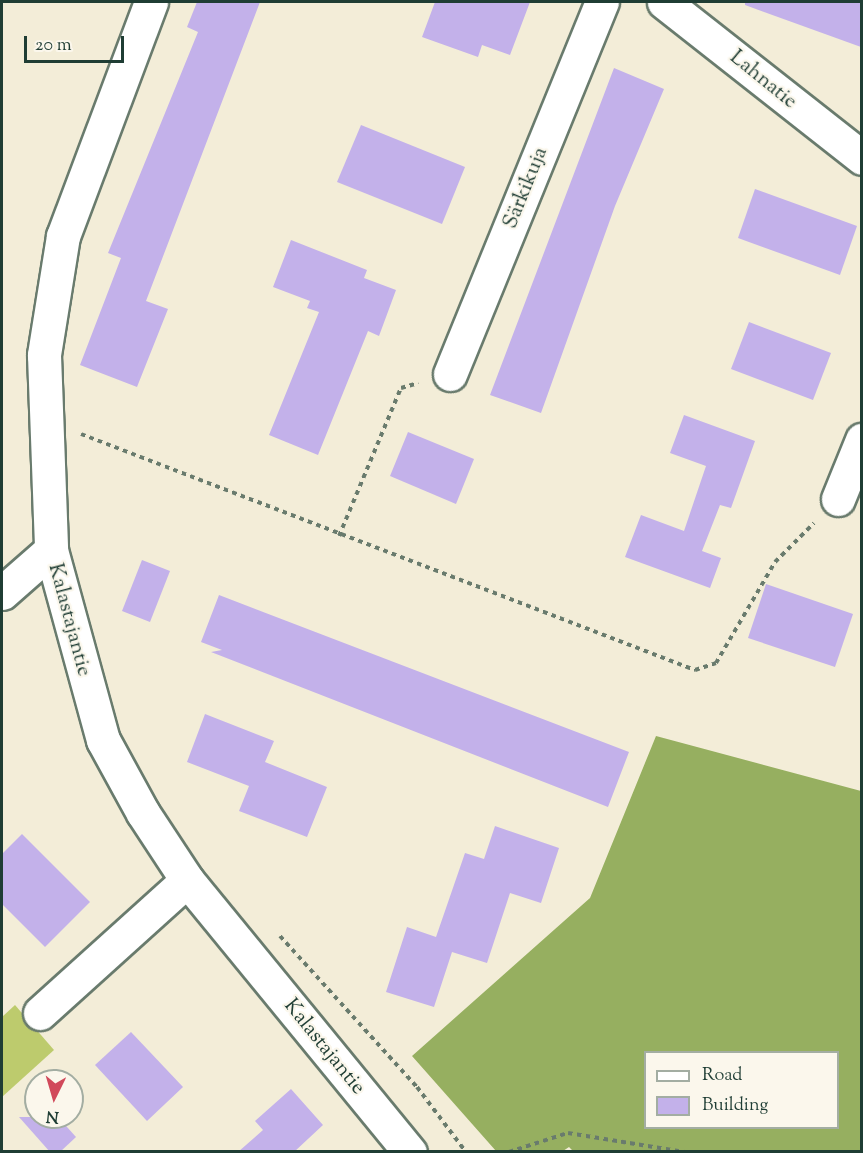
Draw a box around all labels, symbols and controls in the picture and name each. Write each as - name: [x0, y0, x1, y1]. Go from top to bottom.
- scale bar: [27, 24, 128, 62]
- text: 20 m: [35, 33, 72, 59]
- street label: Lahnatie: [724, 45, 802, 115]
- street label: Särkikuja: [498, 144, 554, 232]
- street label: Kalastajantie: [42, 561, 96, 679]
- street label: Kalastajantie: [278, 994, 370, 1100]
- legend: [644, 1051, 839, 1129]
- text: Road: [702, 1063, 742, 1089]
- north arrow: [24, 1069, 84, 1129]
- text: Building: [702, 1093, 768, 1119]
- text: N: [45, 1103, 60, 1127]

